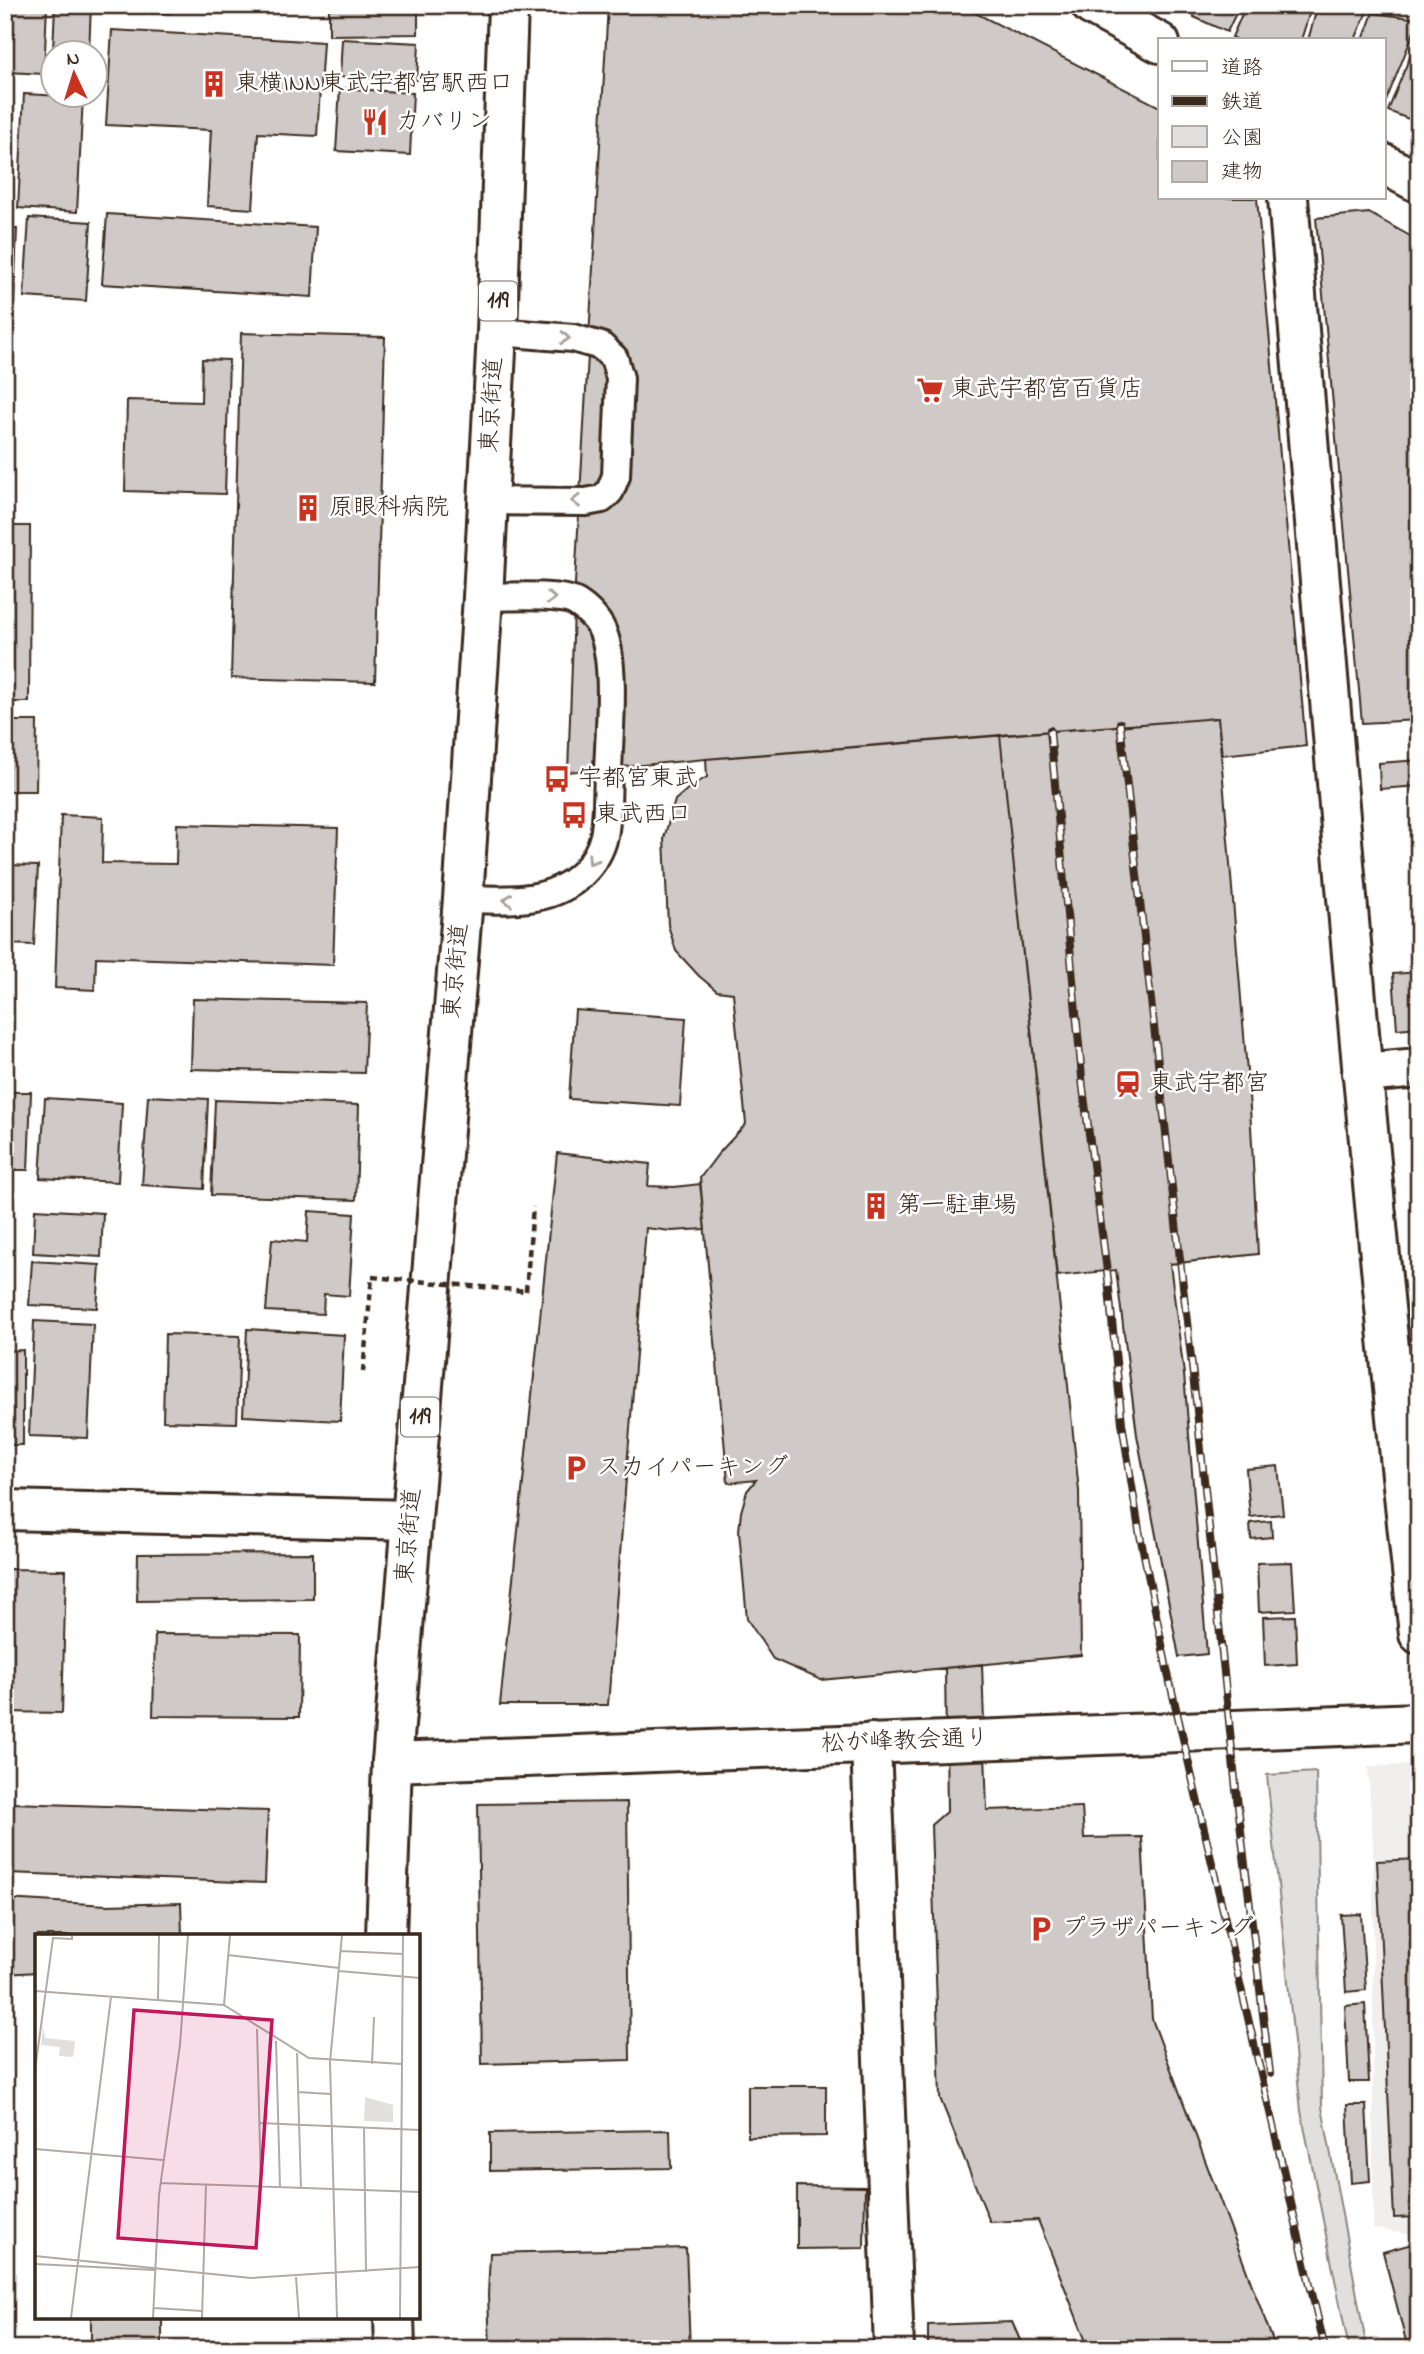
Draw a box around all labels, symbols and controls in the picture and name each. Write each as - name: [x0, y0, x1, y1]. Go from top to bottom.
- north arrow: [38, 38, 108, 108]
- legend: [1158, 38, 1386, 200]
- text: N: [66, 46, 81, 73]
- text: 道路: [1221, 54, 1263, 84]
- place label: 東横INN東武宇都宮駅西口: [235, 67, 513, 102]
- building icon: 東横INN東武宇都宮駅西口: [199, 69, 229, 99]
- text: 鉄道: [1221, 88, 1263, 118]
- place label: カバリン: [396, 105, 492, 140]
- restaurant icon: カバリン: [360, 107, 390, 137]
- text: 公園: [1221, 124, 1263, 154]
- text: 建物: [1221, 158, 1263, 188]
- road number: 119: [479, 282, 517, 320]
- one-way arrow: [560, 330, 571, 345]
- street label: 東京街道: [473, 356, 513, 454]
- place label: 東武宇都宮百貨店: [951, 373, 1143, 408]
- supermarket icon: 東武宇都宮百貨店: [915, 375, 945, 405]
- place label: 原眼科病院: [329, 491, 449, 526]
- building icon: 原眼科病院: [293, 493, 323, 523]
- one-way arrow: [570, 493, 581, 509]
- one-way arrow: [546, 590, 557, 605]
- place label: 宇都宮東武: [578, 762, 698, 797]
- bus stop icon: 宇都宮東武: [542, 764, 572, 794]
- place label: 東武西口: [595, 798, 691, 833]
- bus stop icon: 東武西口: [559, 800, 589, 830]
- one-way arrow: [588, 852, 601, 865]
- one-way arrow: [502, 892, 513, 907]
- street label: 東京街道: [435, 922, 479, 1020]
- place label: 東武宇都宮: [1149, 1067, 1269, 1102]
- station icon: 東武宇都宮: [1113, 1069, 1143, 1099]
- place label: 第一駐車場: [897, 1189, 1017, 1224]
- building icon: 第一駐車場: [861, 1191, 891, 1221]
- road number: 119: [401, 1398, 439, 1436]
- place label: スカイパーキング: [597, 1451, 789, 1486]
- parking icon: スカイパーキング: [561, 1453, 591, 1483]
- street label: 東京街道: [388, 1487, 432, 1585]
- street label: 松が峰教会通り: [820, 1722, 990, 1762]
- place label: プラザパーキング: [1062, 1912, 1254, 1947]
- parking icon: プラザパーキング: [1026, 1914, 1056, 1944]
- inset map: [35, 1934, 420, 2319]

